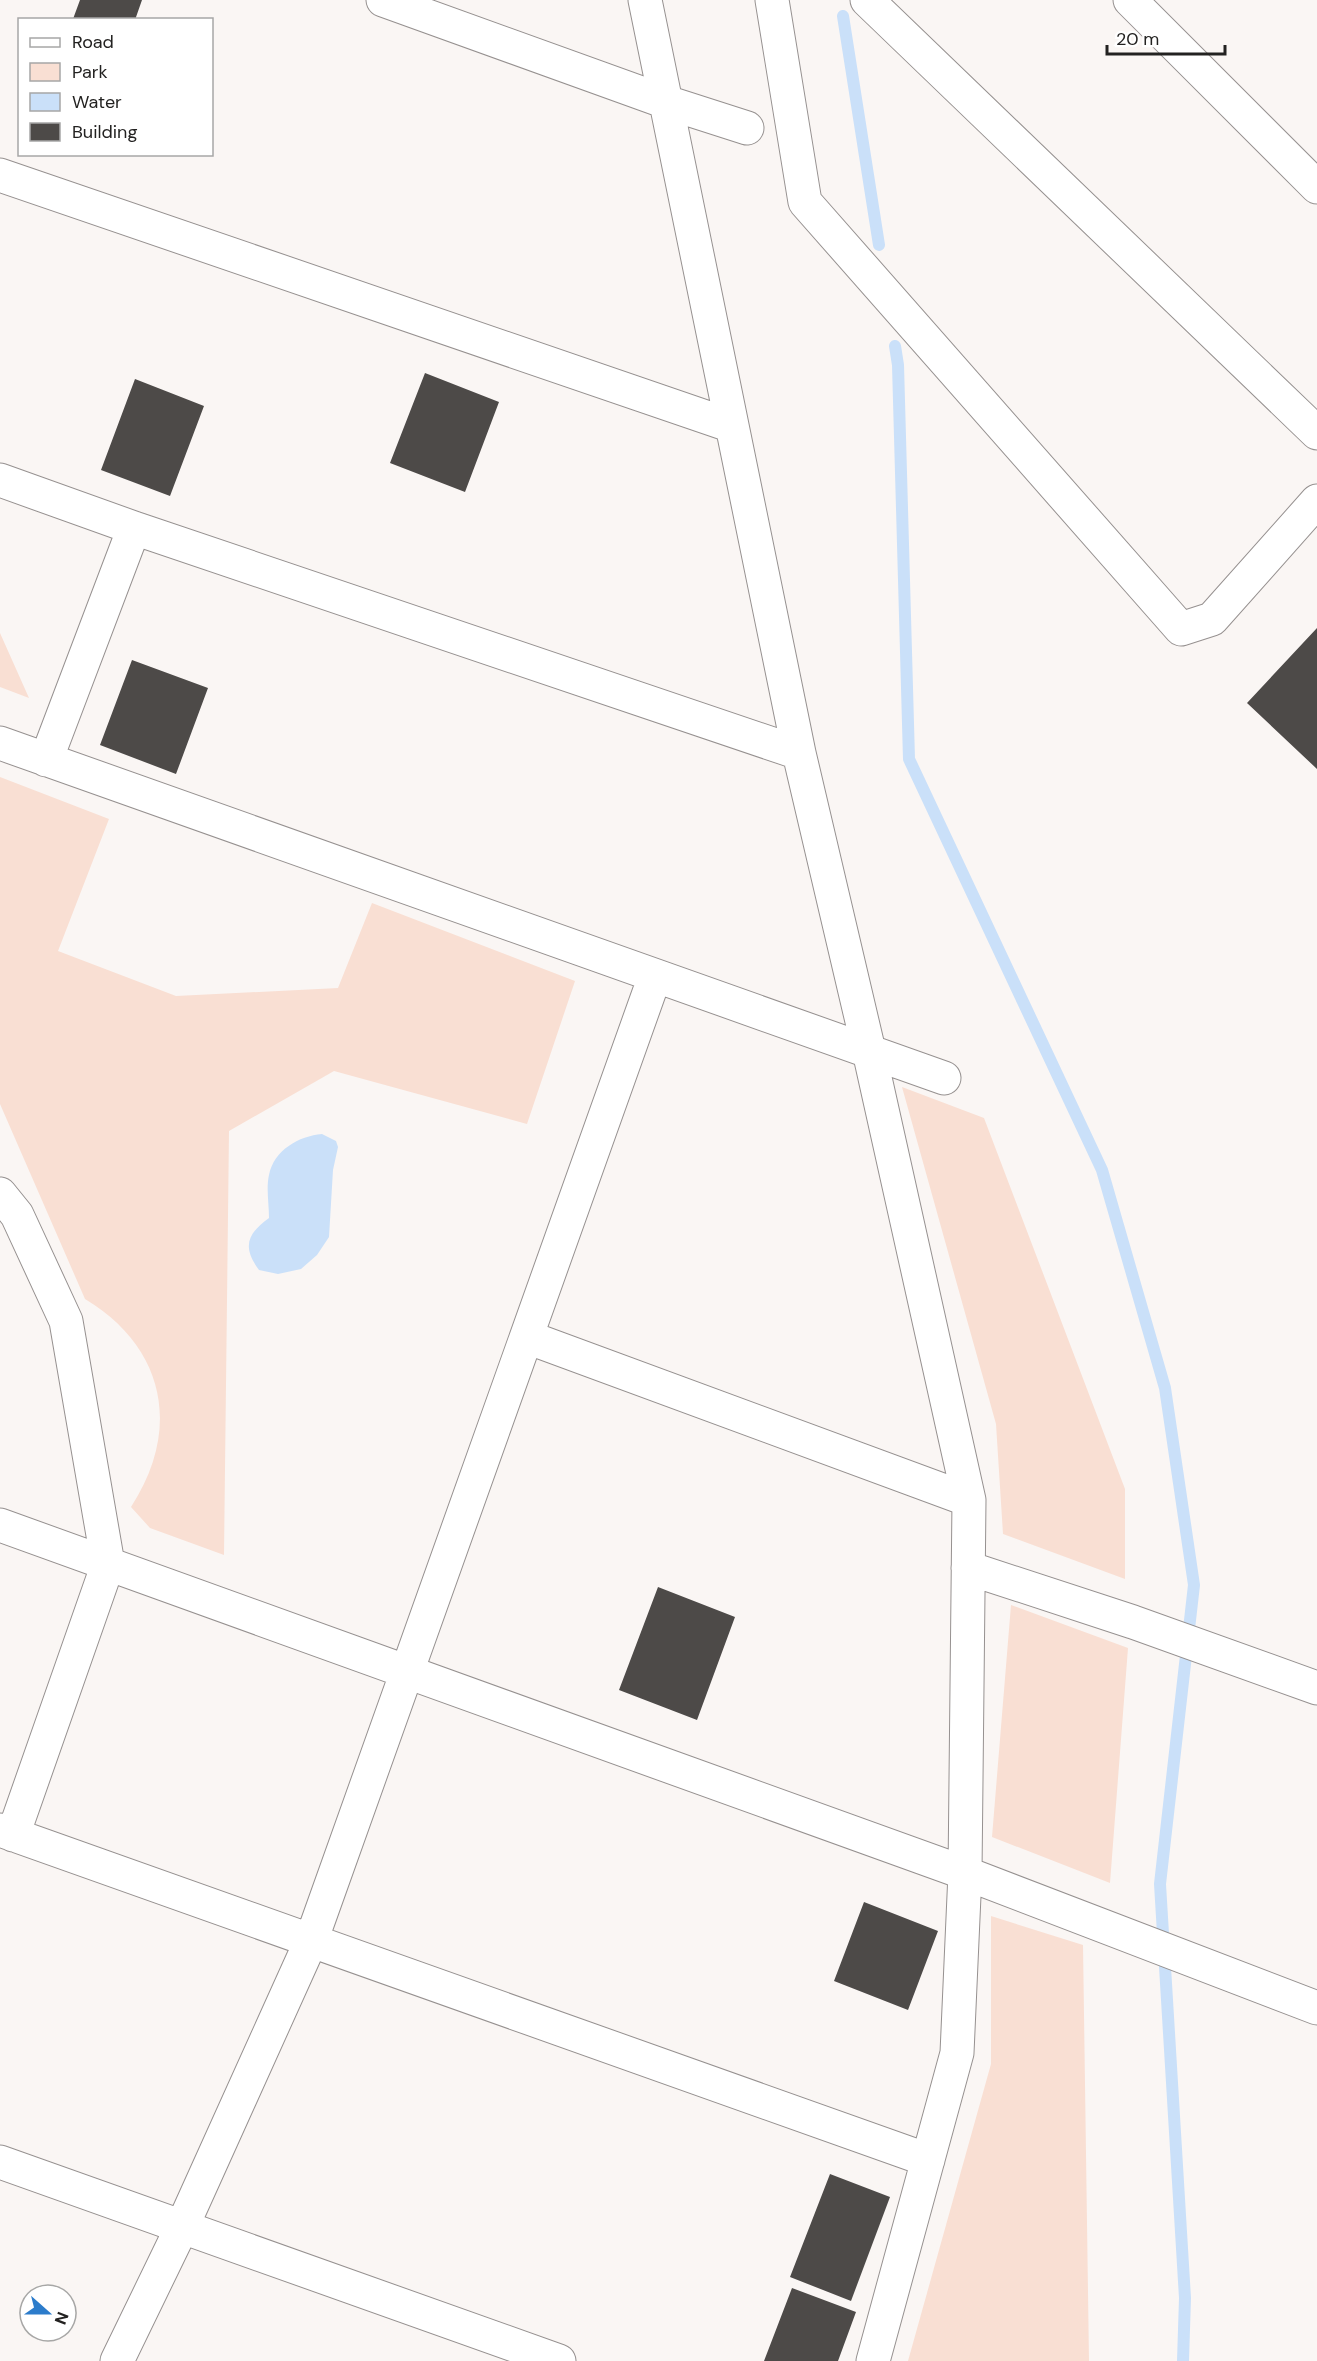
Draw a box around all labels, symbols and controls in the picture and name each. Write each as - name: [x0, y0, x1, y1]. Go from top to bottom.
- legend: [18, 18, 213, 156]
- scale bar: [1107, 18, 1226, 56]
- text: 20 m: [1116, 27, 1159, 51]
- text: Road: [72, 30, 114, 54]
- text: Park: [72, 60, 108, 84]
- text: Water: [72, 90, 122, 114]
- text: Building: [72, 120, 137, 144]
- north arrow: [18, 2283, 78, 2343]
- text: N: [50, 2309, 73, 2327]

